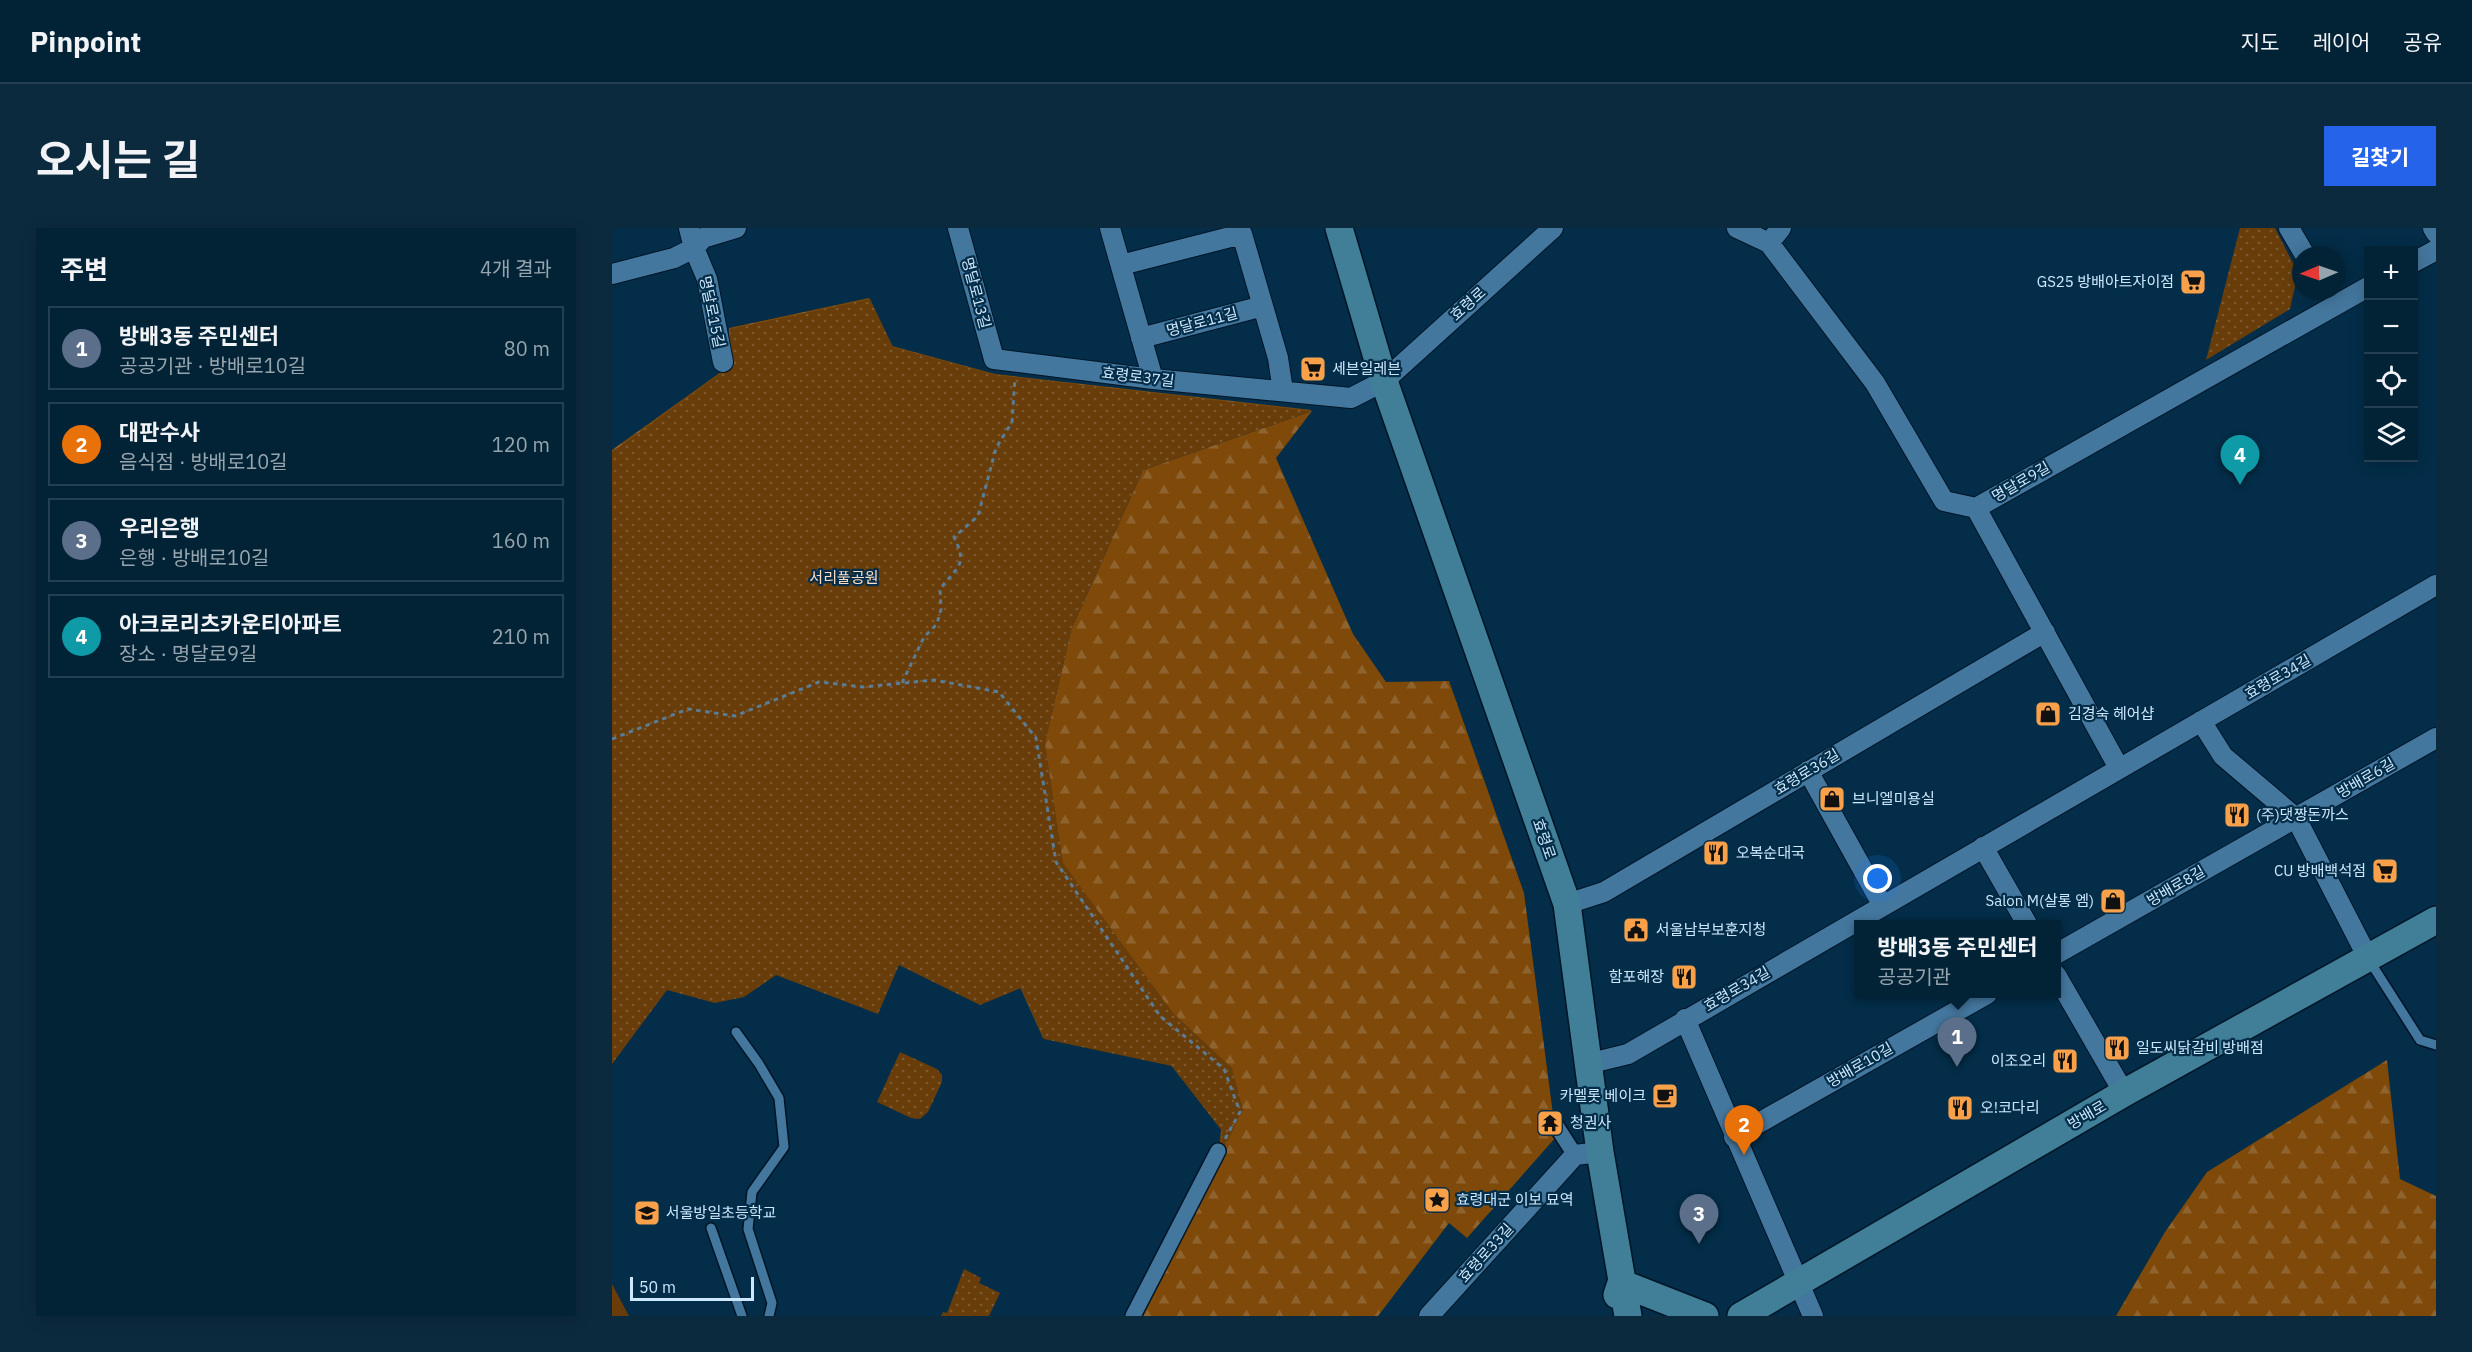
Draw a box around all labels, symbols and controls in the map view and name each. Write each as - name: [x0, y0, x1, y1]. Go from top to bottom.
- text: Pinpoint: [30, 23, 141, 60]
- text: 지도: [2241, 28, 2279, 56]
- text: 레이어: [2312, 28, 2370, 56]
- text: 공유: [2403, 28, 2442, 56]
- button: 길찾기: [2324, 126, 2436, 186]
- text: 오시는 길: [36, 132, 200, 187]
- north arrow: [2292, 246, 2346, 300]
- map controls: [2364, 246, 2418, 462]
- button: +: [2364, 246, 2418, 300]
- text: 주변: [60, 252, 108, 286]
- text: 4개 결과: [480, 255, 552, 282]
- street label: 명달로13길: [958, 255, 995, 331]
- supermarket icon: GS25 방배아트자이점: [2178, 267, 2208, 297]
- place label: GS25 방배아트자이점: [2037, 272, 2174, 291]
- street label: 명달로15길: [696, 274, 729, 350]
- street label: 효령로: [1446, 283, 1489, 325]
- button: −: [2364, 300, 2418, 354]
- street label: 명달로11길: [1164, 303, 1240, 340]
- text: 방배3동 주민센터: [119, 321, 279, 350]
- text: 1: [76, 335, 88, 362]
- text: 80 m: [504, 335, 550, 362]
- text: 공공기관 · 방배로10길: [119, 352, 306, 379]
- supermarket icon: 세븐일레븐: [1298, 354, 1328, 384]
- button: locate: [2364, 354, 2418, 408]
- place label: 세븐일레븐: [1332, 359, 1401, 378]
- street label: 효령로37길: [1101, 363, 1176, 390]
- button: layers: [2364, 408, 2418, 462]
- text: 대판수사: [119, 417, 200, 446]
- text: 2: [76, 431, 88, 458]
- text: 120 m: [492, 431, 550, 458]
- pin: 4: [2220, 436, 2260, 485]
- text: 음식점 · 방배로10길: [119, 448, 288, 475]
- street label: 명달로9길: [1988, 457, 2053, 506]
- text: 우리은행: [119, 513, 200, 542]
- text: 3: [76, 527, 88, 554]
- text: 160 m: [492, 527, 550, 554]
- text: 은행 · 방배로10길: [119, 544, 269, 571]
- park label: 서리풀공원: [809, 568, 879, 587]
- text: 아크로리츠카운티아파트: [119, 609, 342, 638]
- text: 4: [76, 623, 88, 650]
- text: 210 m: [492, 623, 550, 650]
- text: 장소 · 명달로9길: [119, 640, 257, 667]
- street label: 효령로34길: [2241, 650, 2314, 703]
- shop icon: 김경숙 헤어샵: [2033, 699, 2063, 729]
- place label: 김경숙 헤어샵: [2068, 704, 2155, 723]
- street label: 효령로36길: [1770, 745, 1843, 799]
- street label: 방배로6길: [2333, 753, 2398, 802]
- shop icon: 브니엘미용실: [1817, 784, 1847, 814]
- place label: 브니엘미용실: [1852, 789, 1935, 808]
- restaurant icon: (주)댓짱돈까스: [2222, 800, 2252, 830]
- place label: (주)댓짱돈까스: [2256, 805, 2349, 824]
- street label: 효령로: [1529, 816, 1560, 862]
- restaurant icon: 오복순대국: [1701, 838, 1731, 868]
- place label: 오복순대국: [1736, 843, 1805, 862]
- supermarket icon: CU 방배백석점: [2370, 856, 2400, 886]
- street label: 방배로8길: [2143, 861, 2208, 910]
- place label: CU 방배백석점: [2274, 861, 2366, 880]
- your location: [1863, 864, 1892, 893]
- shop icon: Salon M(살롱 엠): [2098, 886, 2128, 916]
- place label: Salon M(살롱 엠): [1986, 891, 2094, 910]
- public building icon: 서울남부보훈지청: [1621, 915, 1651, 945]
- place label: 서울남부보훈지청: [1656, 920, 1766, 939]
- popup: [1854, 920, 2061, 998]
- text: 방배3동 주민센터: [1877, 932, 2038, 961]
- restaurant icon: 함포해장: [1669, 962, 1699, 992]
- street label: 효령로34길: [1700, 962, 1773, 1015]
- text: 공공기관: [1877, 963, 1951, 990]
- place label: 함포해장: [1609, 967, 1664, 986]
- pin: 1: [1938, 1018, 1976, 1067]
- restaurant icon: 일도씨닭갈비 방배점: [2102, 1033, 2132, 1063]
- street label: 방배로10길: [1823, 1038, 1896, 1091]
- place label: 일도씨닭갈비 방배점: [2136, 1038, 2264, 1057]
- restaurant icon: 이조오리: [2050, 1046, 2080, 1076]
- place label: 이조오리: [1991, 1051, 2046, 1070]
- cafe icon: 카멜롯 베이크: [1650, 1081, 1680, 1111]
- place label: 카멜롯 베이크: [1560, 1086, 1646, 1105]
- restaurant icon: 오!코다리: [1945, 1093, 1975, 1123]
- street label: 방배로: [2064, 1096, 2109, 1133]
- place label: 오!코다리: [1980, 1098, 2039, 1117]
- pin: 2: [1724, 1106, 1764, 1155]
- temple icon: 청권사: [1535, 1108, 1565, 1138]
- place label: 청권사: [1570, 1113, 1612, 1132]
- place icon: 효령대군 이보 묘역: [1422, 1185, 1452, 1215]
- place label: 효령대군 이보 묘역: [1456, 1190, 1573, 1209]
- pin: 3: [1680, 1194, 1718, 1244]
- school or university icon: 서울방일초등학교: [632, 1198, 662, 1228]
- place label: 서울방일초등학교: [666, 1203, 776, 1222]
- street label: 효령로33길: [1454, 1219, 1517, 1286]
- scale bar: [630, 1274, 754, 1302]
- text: 50 m: [639, 1277, 676, 1297]

